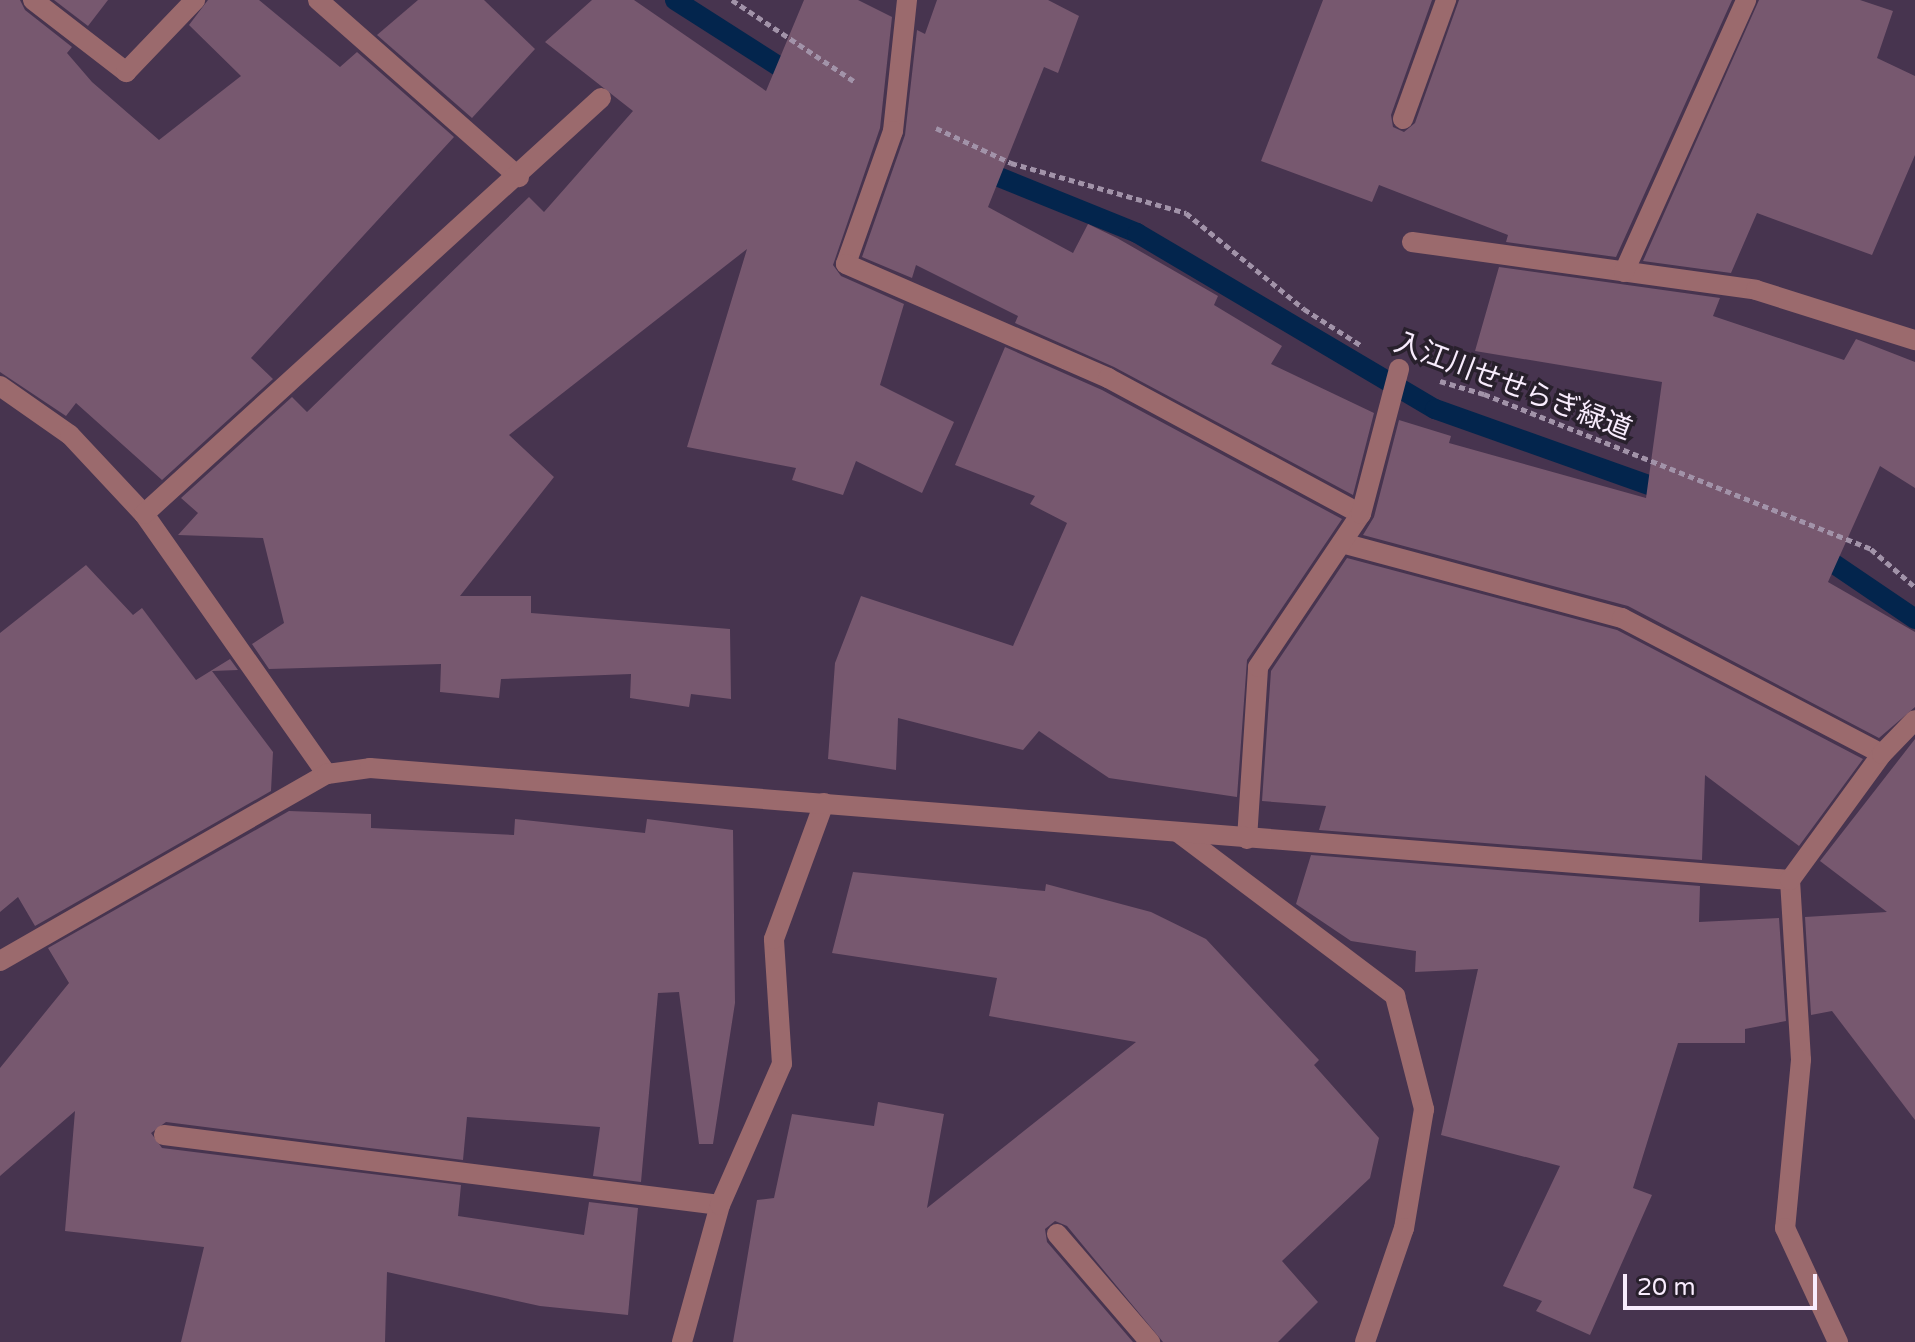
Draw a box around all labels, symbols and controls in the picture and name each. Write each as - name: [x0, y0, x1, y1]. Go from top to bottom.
- street label: 入江川せせらぎ緑道: [1389, 325, 1637, 447]
- scale bar: [1627, 1258, 1821, 1308]
- text: 20 m: [1637, 1273, 1695, 1302]

